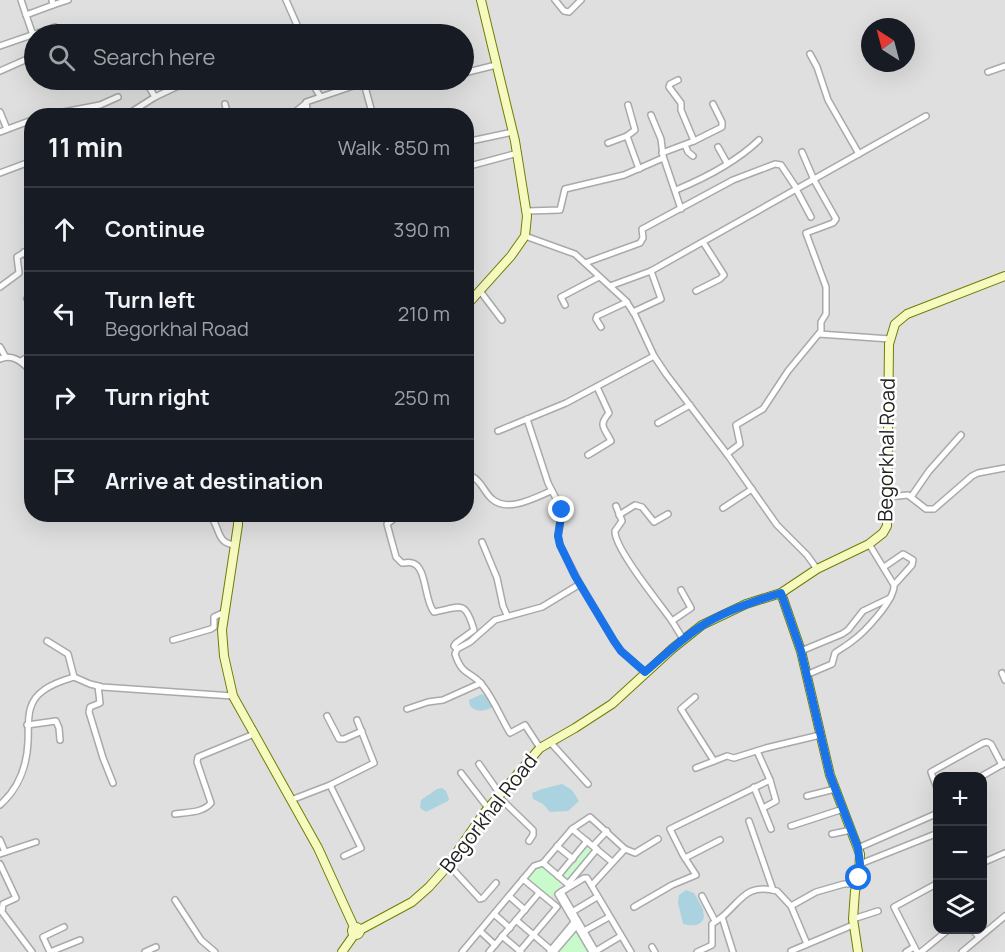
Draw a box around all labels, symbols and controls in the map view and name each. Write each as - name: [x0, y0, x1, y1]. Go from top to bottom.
- north arrow: [861, 18, 915, 72]
- search box: [24, 24, 474, 90]
- icon: search: [45, 41, 78, 74]
- text: Search here: [93, 42, 215, 72]
- text: 11 min: [48, 129, 123, 165]
- text: Walk · 850 m: [338, 134, 450, 161]
- icon: ahead: [48, 213, 81, 246]
- text: Continue: [105, 214, 205, 244]
- text: 390 m: [393, 216, 450, 243]
- text: Turn left: [105, 285, 195, 315]
- icon: left: [48, 297, 81, 330]
- text: 210 m: [398, 300, 450, 327]
- text: Begorkhal Road: [105, 315, 249, 342]
- street label: Begorkhal Road: [871, 378, 901, 522]
- icon: right: [48, 381, 81, 414]
- text: Turn right: [105, 382, 210, 412]
- text: 250 m: [394, 384, 450, 411]
- icon: arrive: [48, 465, 81, 498]
- text: Arrive at destination: [105, 466, 323, 496]
- route end: [548, 496, 574, 522]
- street label: Begorkhal Road: [433, 748, 543, 878]
- map controls: [933, 772, 987, 934]
- button: +: [933, 772, 987, 826]
- button: −: [933, 826, 987, 880]
- route start: [845, 864, 871, 890]
- button: layers: [933, 880, 987, 934]

